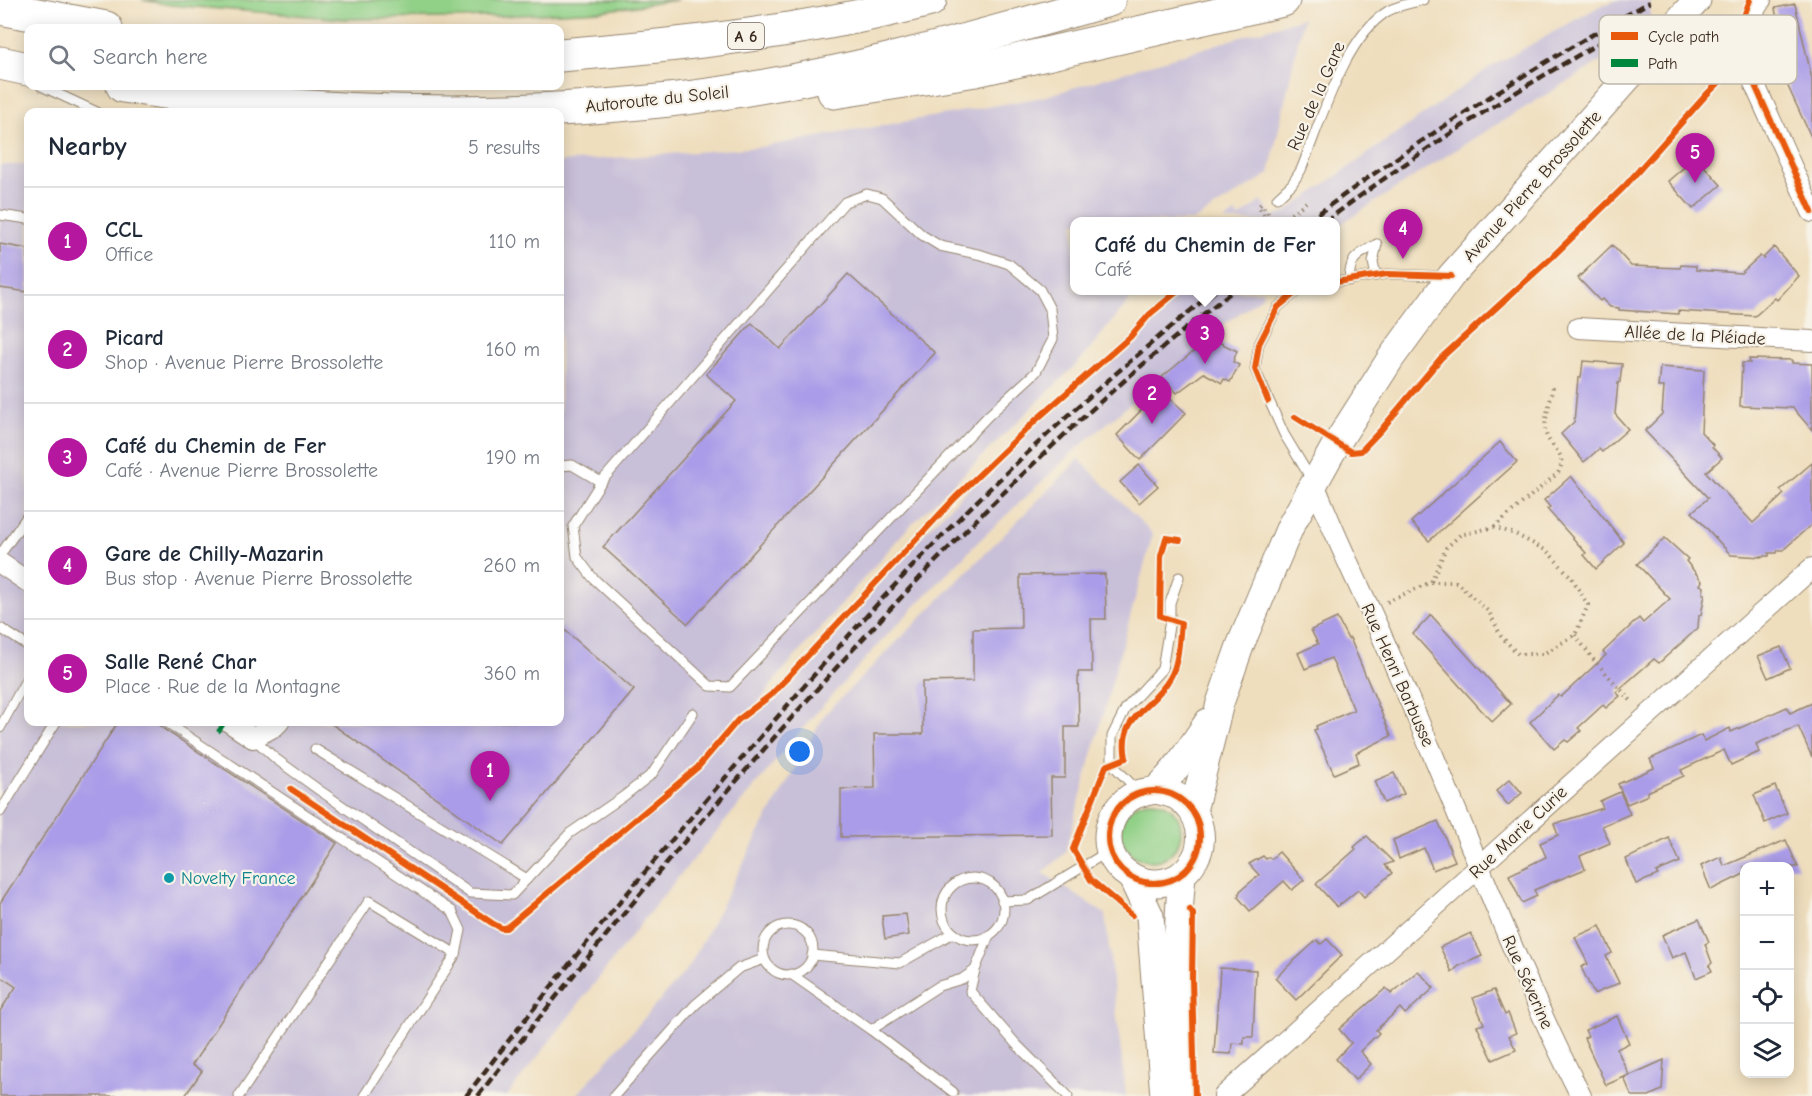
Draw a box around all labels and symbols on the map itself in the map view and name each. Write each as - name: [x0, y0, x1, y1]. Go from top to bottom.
- legend: [1599, 15, 1797, 84]
- road number: A 6: [728, 23, 764, 49]
- text: Cycle path: [1648, 28, 1719, 46]
- street label: Rue de la Gare: [1283, 39, 1350, 154]
- text: Path: [1648, 55, 1678, 73]
- street label: Autoroute du Soleil: [584, 82, 730, 117]
- street label: Avenue Pierre Brossolette: [1459, 106, 1606, 266]
- pin: 5: [1676, 134, 1714, 183]
- pin: 4: [1384, 210, 1422, 259]
- pin: 3: [1186, 314, 1224, 364]
- street label: Allée de la Pléiade: [1624, 321, 1766, 350]
- pin: 2: [1132, 374, 1172, 424]
- street label: Rue Henri Barbusse: [1357, 600, 1439, 750]
- your location: [785, 737, 814, 766]
- pin: 1: [470, 752, 510, 801]
- street label: Rue Marie Curie: [1465, 782, 1572, 883]
- place label: Novelty France: [181, 868, 296, 889]
- marker: Novelty France: [162, 871, 176, 885]
- street label: Rue Séverine: [1498, 932, 1558, 1032]

